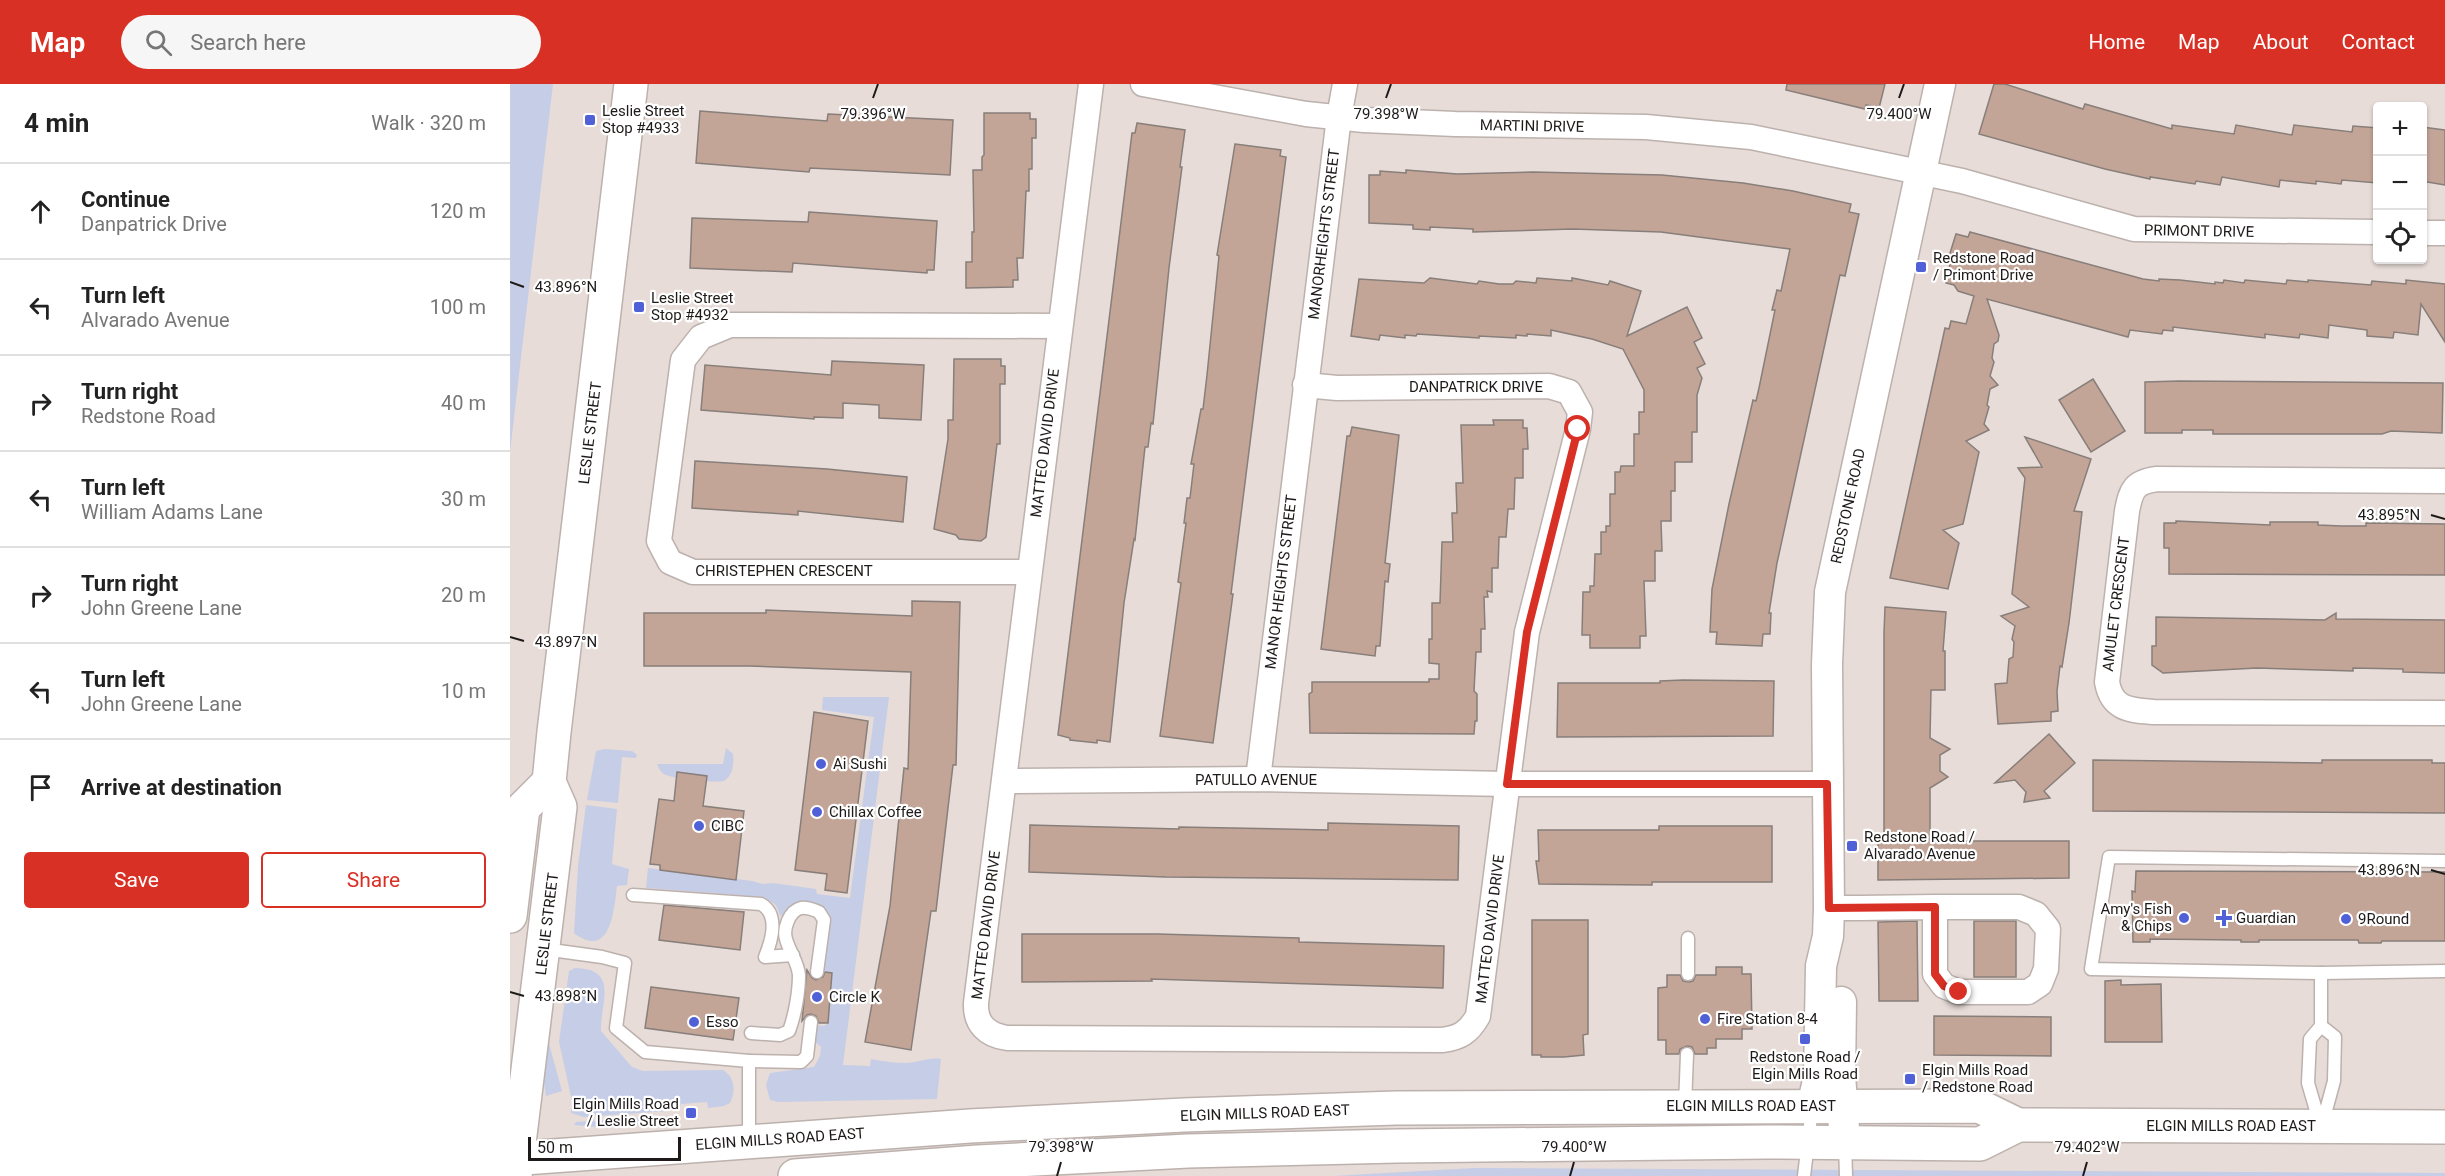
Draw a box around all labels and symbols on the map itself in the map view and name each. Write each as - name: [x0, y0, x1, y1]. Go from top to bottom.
- place label: Leslie Street Stop #4933: [602, 102, 684, 137]
- text: 79.396°W: [840, 105, 906, 123]
- text: 79.398°W: [1353, 105, 1419, 123]
- text: 79.400°W: [1866, 105, 1932, 123]
- marker: Leslie Street Stop #4933: [583, 113, 597, 127]
- street label: MARTINI DRIVE: [1480, 116, 1585, 136]
- street label: MANORHEIGHTS STREET: [1305, 148, 1343, 320]
- street label: PRIMONT DRIVE: [2144, 221, 2255, 241]
- place label: Redstone Road / Primont Drive: [1933, 249, 2034, 284]
- marker: Redstone Road / Primont Drive: [1914, 260, 1928, 274]
- text: 43.896°N: [535, 278, 597, 296]
- place label: Leslie Street Stop #4932: [651, 289, 733, 324]
- marker: Leslie Street Stop #4932: [632, 300, 646, 314]
- street label: MATTEO DAVID DRIVE: [1027, 367, 1063, 519]
- street label: DANPATRICK DRIVE: [1409, 378, 1543, 396]
- street label: LESLIE STREET: [575, 381, 605, 485]
- route start: [1564, 415, 1590, 441]
- street label: REDSTONE ROAD: [1827, 447, 1869, 565]
- street label: MANOR HEIGHTS STREET: [1261, 494, 1301, 670]
- text: 43.895°N: [2358, 506, 2420, 524]
- street label: AMULET CRESCENT: [2099, 535, 2133, 673]
- street label: CHRISTEPHEN CRESCENT: [695, 562, 873, 580]
- text: 43.897°N: [535, 633, 597, 651]
- place label: Ai Sushi: [833, 755, 887, 773]
- marker: Ai Sushi: [814, 757, 828, 771]
- street label: PATULLO AVENUE: [1195, 771, 1317, 789]
- place label: Chillax Coffee: [829, 803, 922, 821]
- marker: Chillax Coffee: [810, 805, 824, 819]
- place label: CIBC: [711, 817, 744, 835]
- marker: CIBC: [692, 819, 706, 833]
- place label: Redstone Road / Alvarado Avenue: [1864, 828, 1976, 863]
- marker: Redstone Road / Alvarado Avenue: [1845, 839, 1859, 853]
- street label: MATTEO DAVID DRIVE: [968, 849, 1004, 1001]
- street label: MATTEO DAVID DRIVE: [1472, 853, 1508, 1005]
- text: 43.896°N: [2358, 861, 2420, 879]
- street label: LESLIE STREET: [532, 872, 562, 976]
- place label: Amy's Fish & Chips: [2100, 900, 2172, 935]
- place label: Guardian: [2236, 909, 2296, 927]
- place label: 9Round: [2358, 910, 2409, 928]
- marker: Amy's Fish & Chips: [2177, 911, 2191, 925]
- marker: Guardian: [2217, 911, 2231, 925]
- marker: 9Round: [2339, 912, 2353, 926]
- route end: [1945, 978, 1971, 1004]
- text: 43.898°N: [535, 987, 597, 1005]
- place label: Circle K: [829, 988, 881, 1006]
- marker: Circle K: [810, 990, 824, 1004]
- place label: Fire Station 8-4: [1717, 1010, 1818, 1028]
- marker: Fire Station 8-4: [1698, 1012, 1712, 1026]
- place label: Esso: [706, 1013, 739, 1031]
- marker: Esso: [687, 1015, 701, 1029]
- marker: Redstone Road / Elgin Mills Road: [1798, 1032, 1812, 1046]
- place label: Redstone Road / Elgin Mills Road: [1750, 1048, 1861, 1083]
- place label: Elgin Mills Road / Redstone Road: [1922, 1061, 2033, 1096]
- marker: Elgin Mills Road / Redstone Road: [1903, 1072, 1917, 1086]
- place label: Elgin Mills Road / Leslie Street: [573, 1095, 679, 1130]
- street label: ELGIN MILLS ROAD EAST: [1666, 1097, 1836, 1115]
- street label: ELGIN MILLS ROAD EAST: [1180, 1101, 1350, 1125]
- marker: Elgin Mills Road / Leslie Street: [684, 1106, 698, 1120]
- street label: ELGIN MILLS ROAD EAST: [2146, 1117, 2316, 1135]
- street label: ELGIN MILLS ROAD EAST: [695, 1124, 865, 1154]
- scale bar: [528, 1134, 681, 1162]
- text: 79.398°W: [1028, 1138, 1094, 1156]
- text: 79.400°W: [1541, 1138, 1607, 1156]
- text: 79.402°W: [2054, 1138, 2120, 1156]

